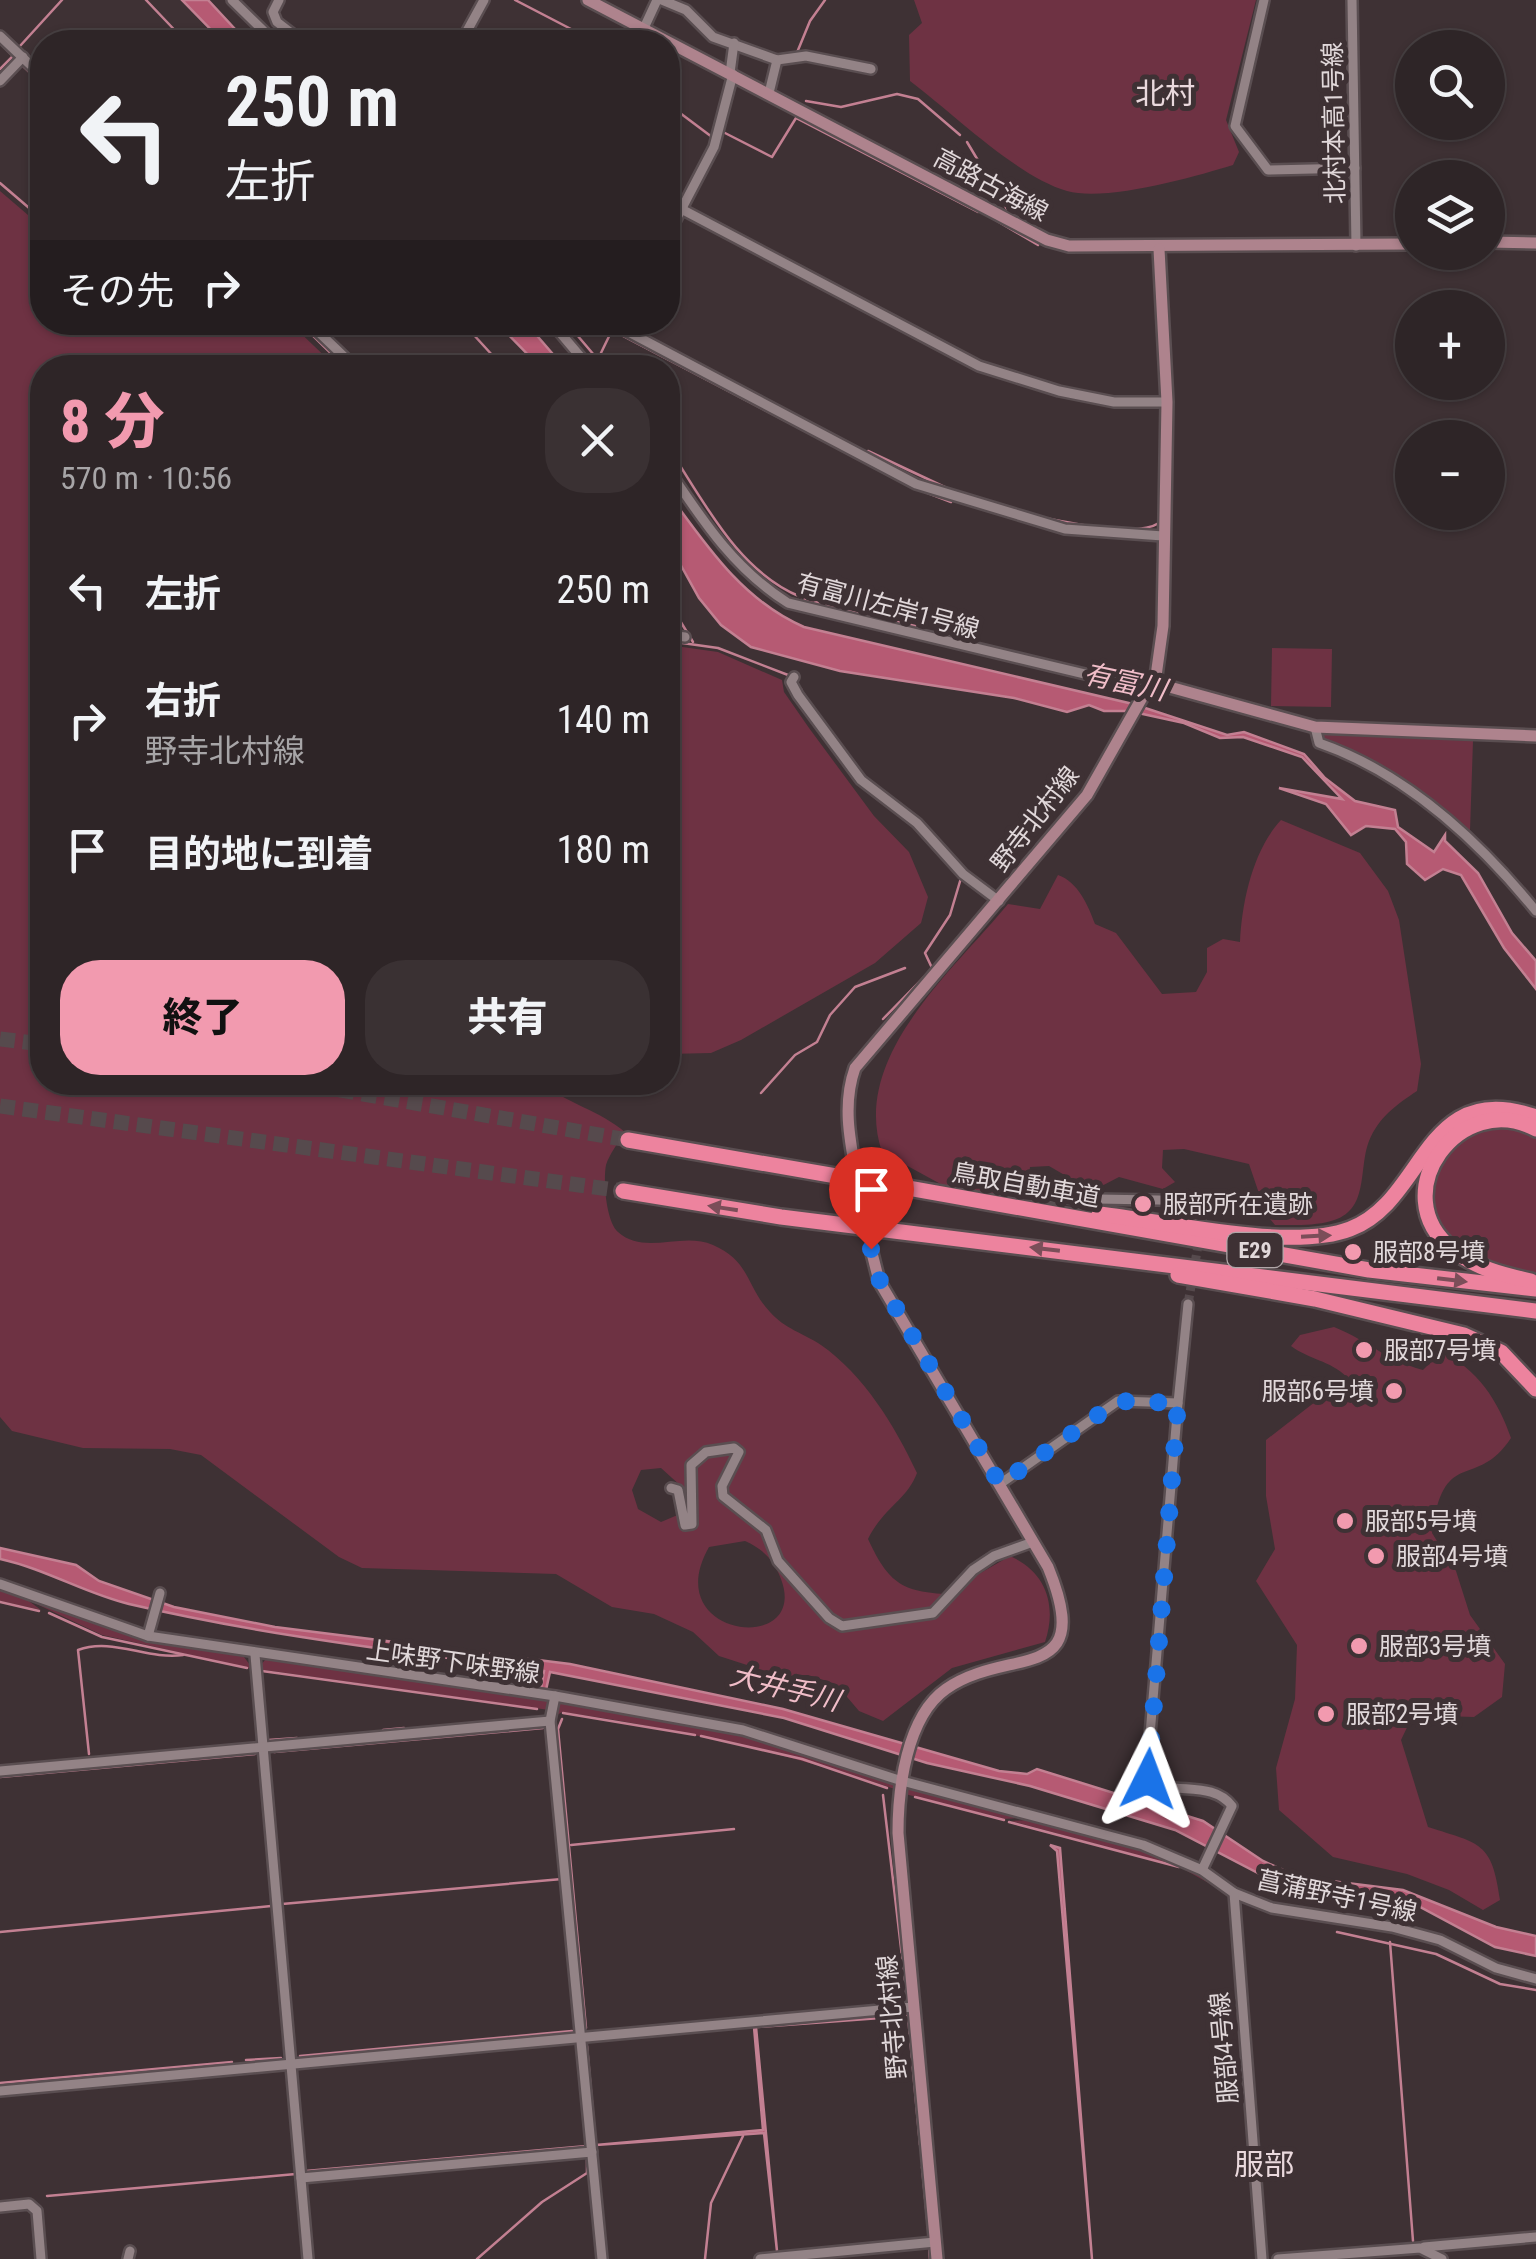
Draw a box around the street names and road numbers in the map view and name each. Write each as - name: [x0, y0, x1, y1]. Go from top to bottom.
- street label: 北村本高1号線: [1318, 42, 1350, 204]
- street label: 高路古海線: [929, 143, 1053, 227]
- street label: 有富川左岸1号線: [794, 568, 982, 644]
- street label: 野寺北村線: [985, 761, 1085, 877]
- street label: 鳥取自動車道: [950, 1158, 1102, 1212]
- road number: E29: [1228, 1233, 1282, 1267]
- street label: 上味野下味野線: [364, 1635, 542, 1689]
- street label: 菖蒲野寺1号線: [1255, 1865, 1419, 1927]
- street label: 野寺北村線: [872, 1953, 912, 2081]
- street label: 服部4号線: [1205, 1991, 1243, 2105]

